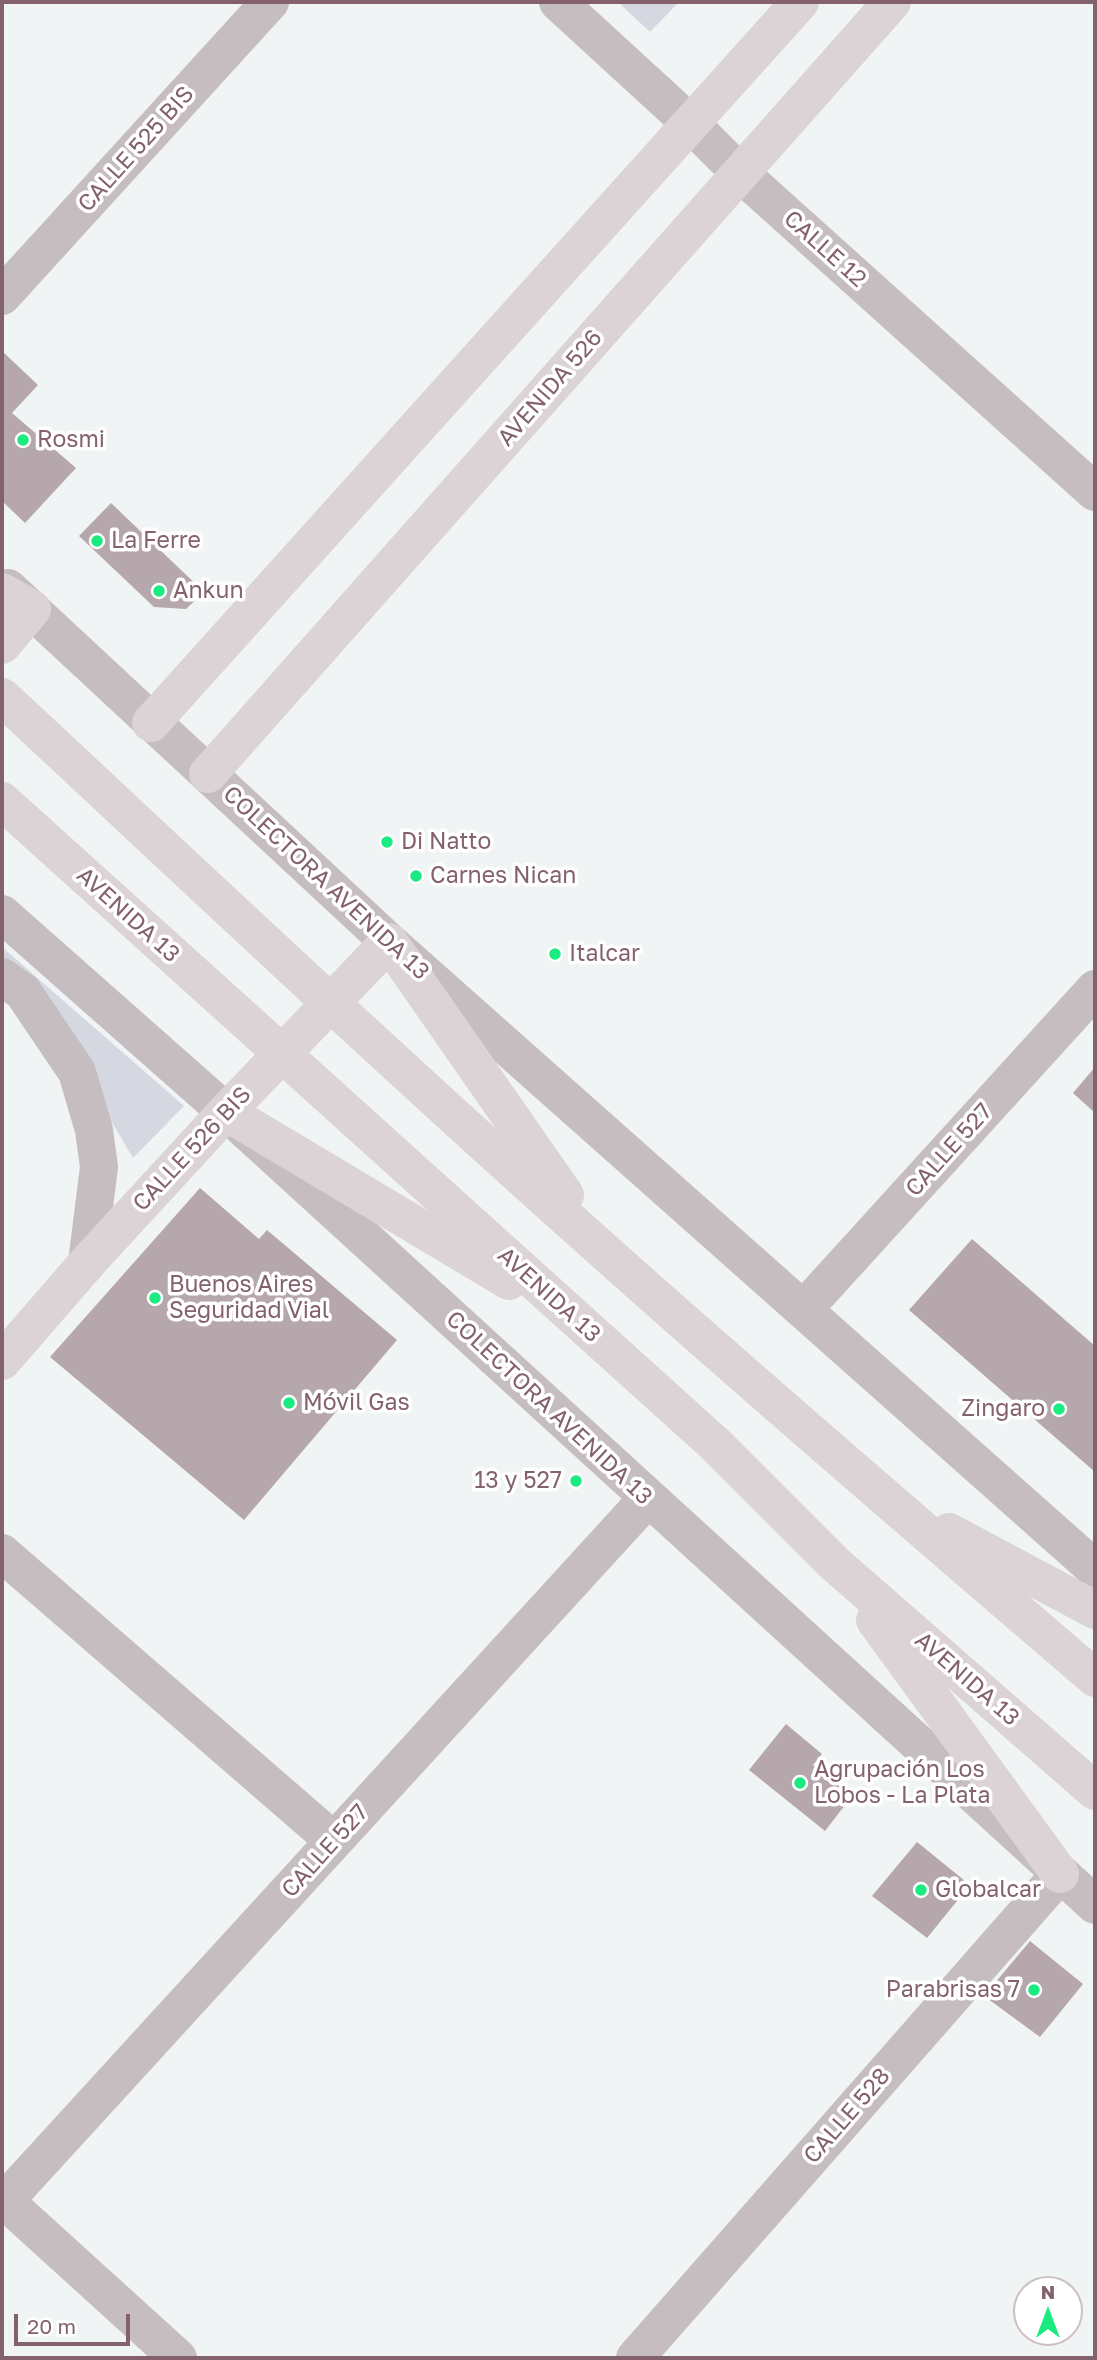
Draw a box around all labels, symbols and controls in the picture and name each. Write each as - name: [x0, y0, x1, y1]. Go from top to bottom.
- street label: CALLE 525 BIS: [72, 80, 200, 218]
- street label: CALLE 12: [778, 205, 872, 293]
- street label: AVENIDA 526: [492, 324, 608, 452]
- place label: Rosmi: [37, 426, 105, 454]
- marker: Rosmi: [15, 432, 31, 448]
- place label: La Ferre: [111, 527, 201, 555]
- marker: La Ferre: [89, 533, 105, 549]
- place label: Ankun: [173, 577, 244, 605]
- marker: Ankun: [151, 583, 167, 599]
- street label: COLECTORA AVENIDA 13: [217, 780, 435, 986]
- place label: Di Natto: [401, 828, 491, 856]
- marker: Di Natto: [379, 834, 395, 850]
- street label: AVENIDA 13: [71, 862, 185, 968]
- place label: Carnes Nican: [430, 862, 576, 890]
- marker: Carnes Nican: [408, 868, 424, 884]
- place label: Italcar: [569, 940, 640, 968]
- marker: Italcar: [547, 946, 563, 962]
- street label: CALLE 526 BIS: [127, 1081, 257, 1217]
- street label: CALLE 527: [900, 1098, 998, 1202]
- street label: AVENIDA 13: [492, 1242, 606, 1348]
- place label: Buenos Aires Seguridad Vial: [169, 1271, 329, 1325]
- marker: Buenos Aires Seguridad Vial: [147, 1290, 163, 1306]
- street label: COLECTORA AVENIDA 13: [440, 1305, 658, 1511]
- place label: Móvil Gas: [303, 1389, 410, 1417]
- marker: Móvil Gas: [281, 1395, 297, 1411]
- place label: Zingaro: [961, 1395, 1045, 1423]
- marker: Zingaro: [1051, 1401, 1067, 1417]
- place label: 13 y 527: [474, 1467, 562, 1495]
- marker: 13 y 527: [568, 1473, 584, 1489]
- street label: AVENIDA 13: [909, 1626, 1025, 1732]
- place label: Agrupación Los Lobos - La Plata: [814, 1756, 991, 1810]
- marker: Agrupación Los Lobos - La Plata: [792, 1775, 808, 1791]
- street label: CALLE 527: [276, 1799, 374, 1903]
- place label: Globalcar: [935, 1876, 1041, 1904]
- marker: Globalcar: [913, 1882, 929, 1898]
- place label: Parabrisas 7: [886, 1976, 1020, 2004]
- marker: Parabrisas 7: [1026, 1982, 1042, 1998]
- street label: CALLE 528: [798, 2063, 896, 2169]
- north arrow: [1013, 2276, 1083, 2346]
- text: N: [1041, 2280, 1055, 2303]
- scale bar: [18, 2300, 133, 2344]
- text: 20 m: [27, 2313, 76, 2339]

